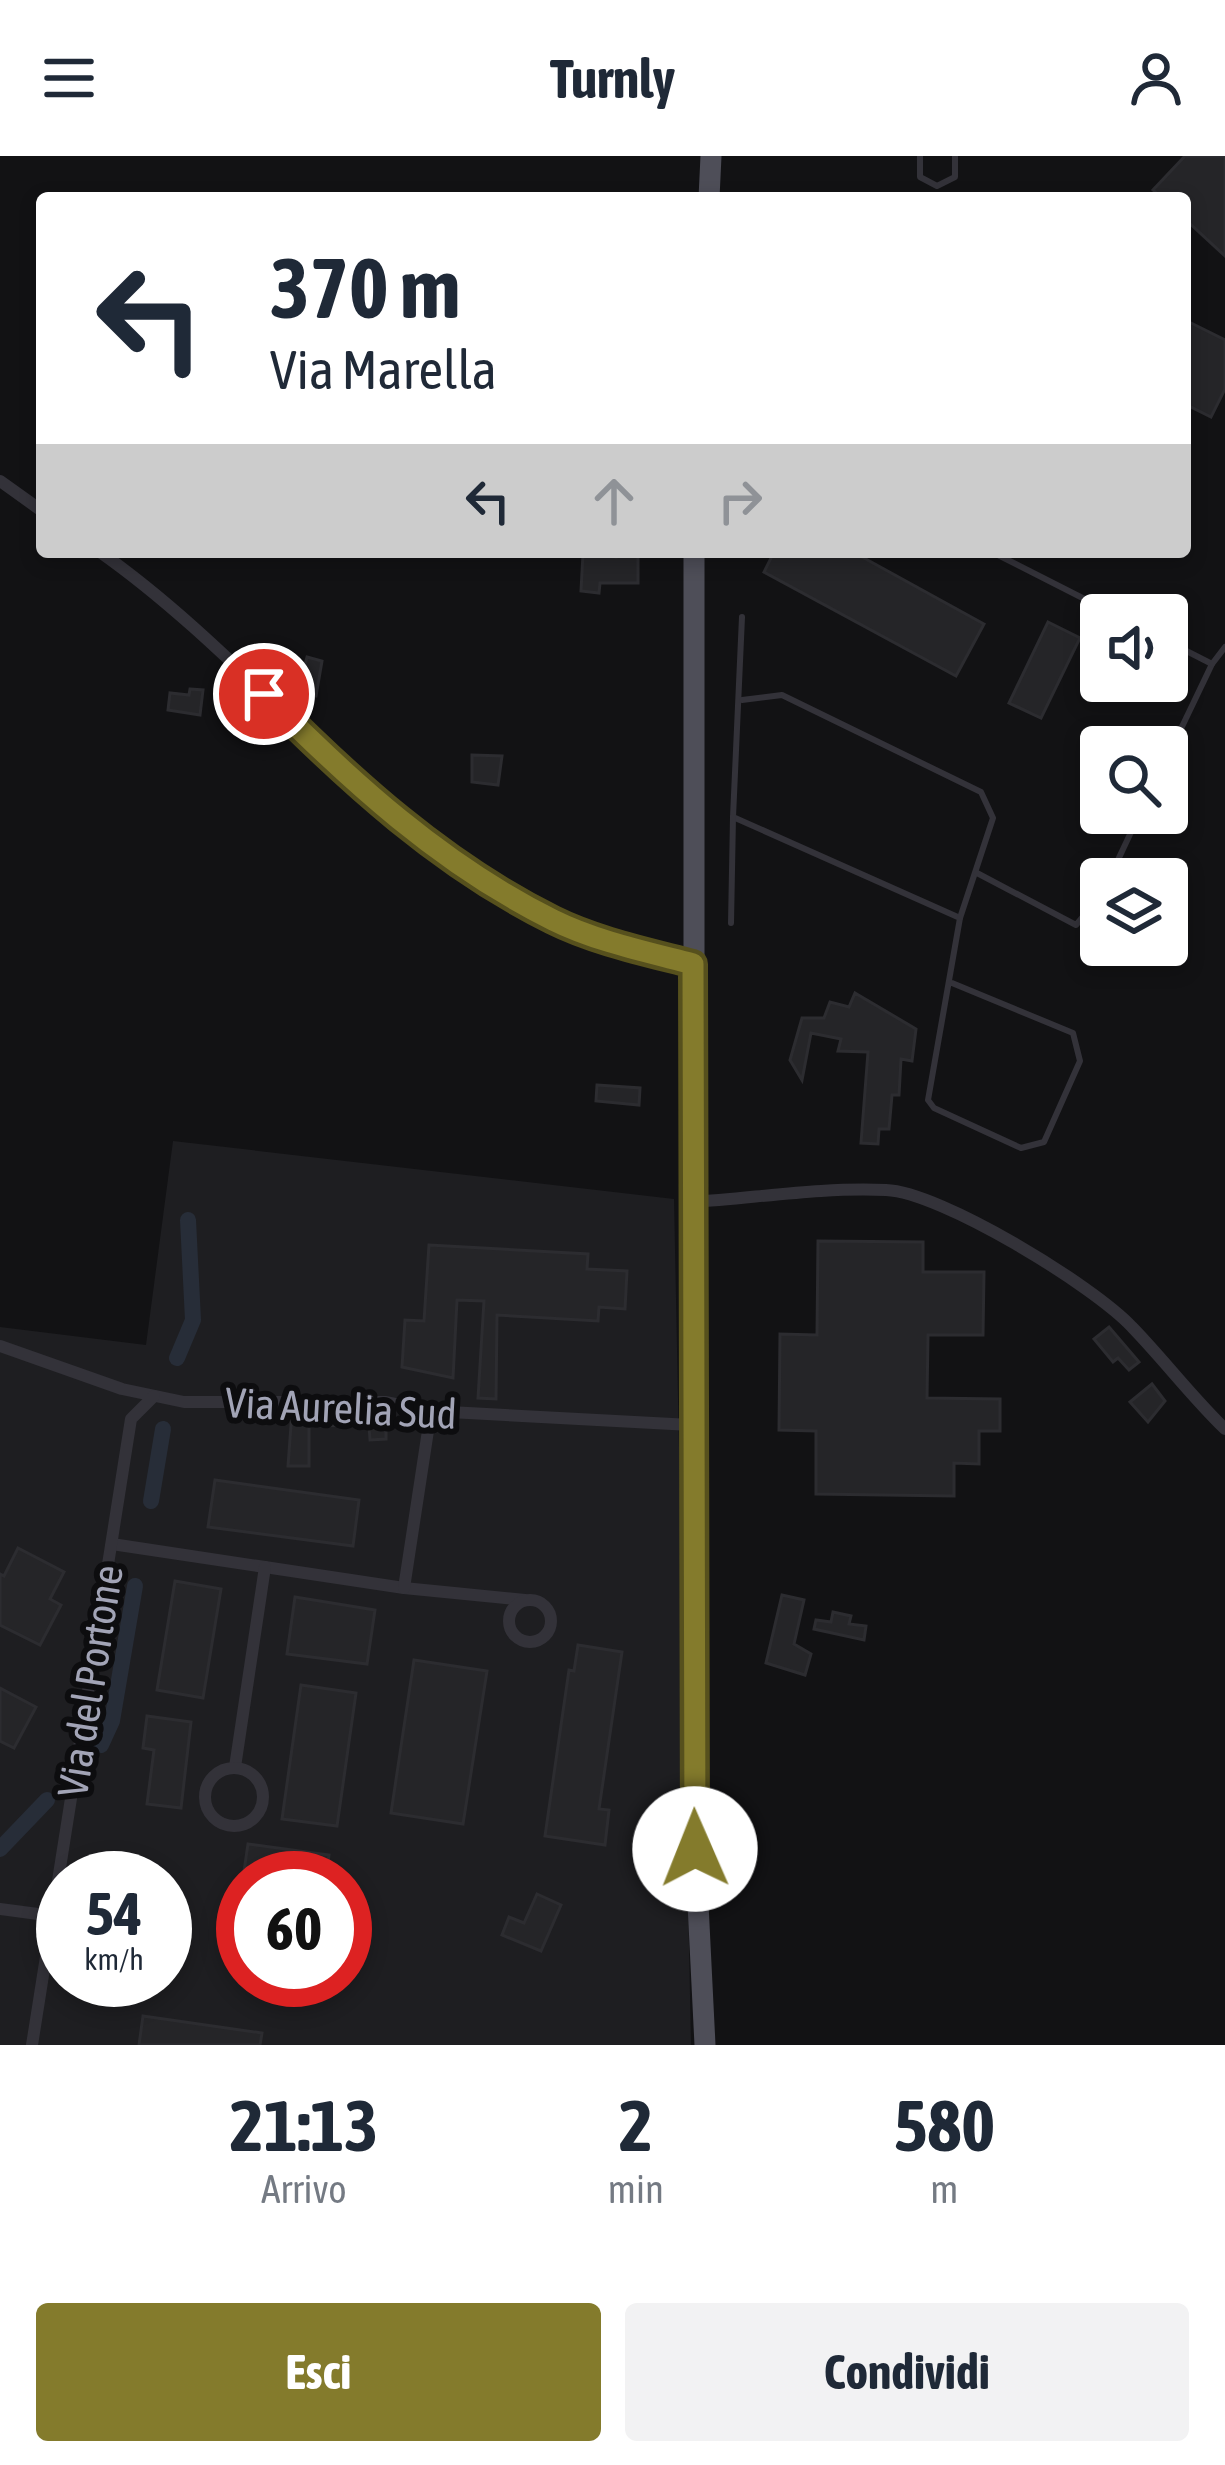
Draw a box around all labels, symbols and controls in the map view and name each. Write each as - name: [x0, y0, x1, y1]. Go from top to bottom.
- icon: menu: [36, 45, 102, 111]
- icon: person: [1123, 45, 1189, 111]
- text: Turnly: [550, 48, 675, 109]
- icon: left: [72, 240, 228, 396]
- text: 370 m: [270, 240, 460, 336]
- text: Via Marella: [270, 339, 497, 400]
- icon: left: [455, 468, 521, 534]
- icon: ahead: [581, 468, 647, 534]
- icon: right: [707, 468, 773, 534]
- map controls: [1080, 594, 1188, 966]
- button: sound: [1080, 594, 1188, 702]
- pin: [213, 643, 315, 745]
- icon: arrive: [231, 661, 297, 727]
- button: search: [1080, 726, 1188, 834]
- button: layers: [1080, 858, 1188, 966]
- street label: Via Aurelia Sud: [224, 1378, 458, 1438]
- street label: Via del Portone: [48, 1562, 132, 1800]
- position arrow: [632, 1786, 758, 1912]
- speed limit sign: 60: [216, 1851, 372, 2007]
- text: 54: [86, 1879, 142, 1948]
- text: km/h: [84, 1942, 144, 1976]
- text: 21:13: [230, 2084, 378, 2166]
- text: 2: [619, 2084, 653, 2166]
- text: 580: [894, 2084, 995, 2166]
- text: Arrivo: [261, 2167, 346, 2211]
- text: min: [608, 2167, 664, 2211]
- text: m: [930, 2167, 958, 2211]
- button: Esci: [36, 2303, 601, 2441]
- button: Condividi: [625, 2303, 1189, 2441]

